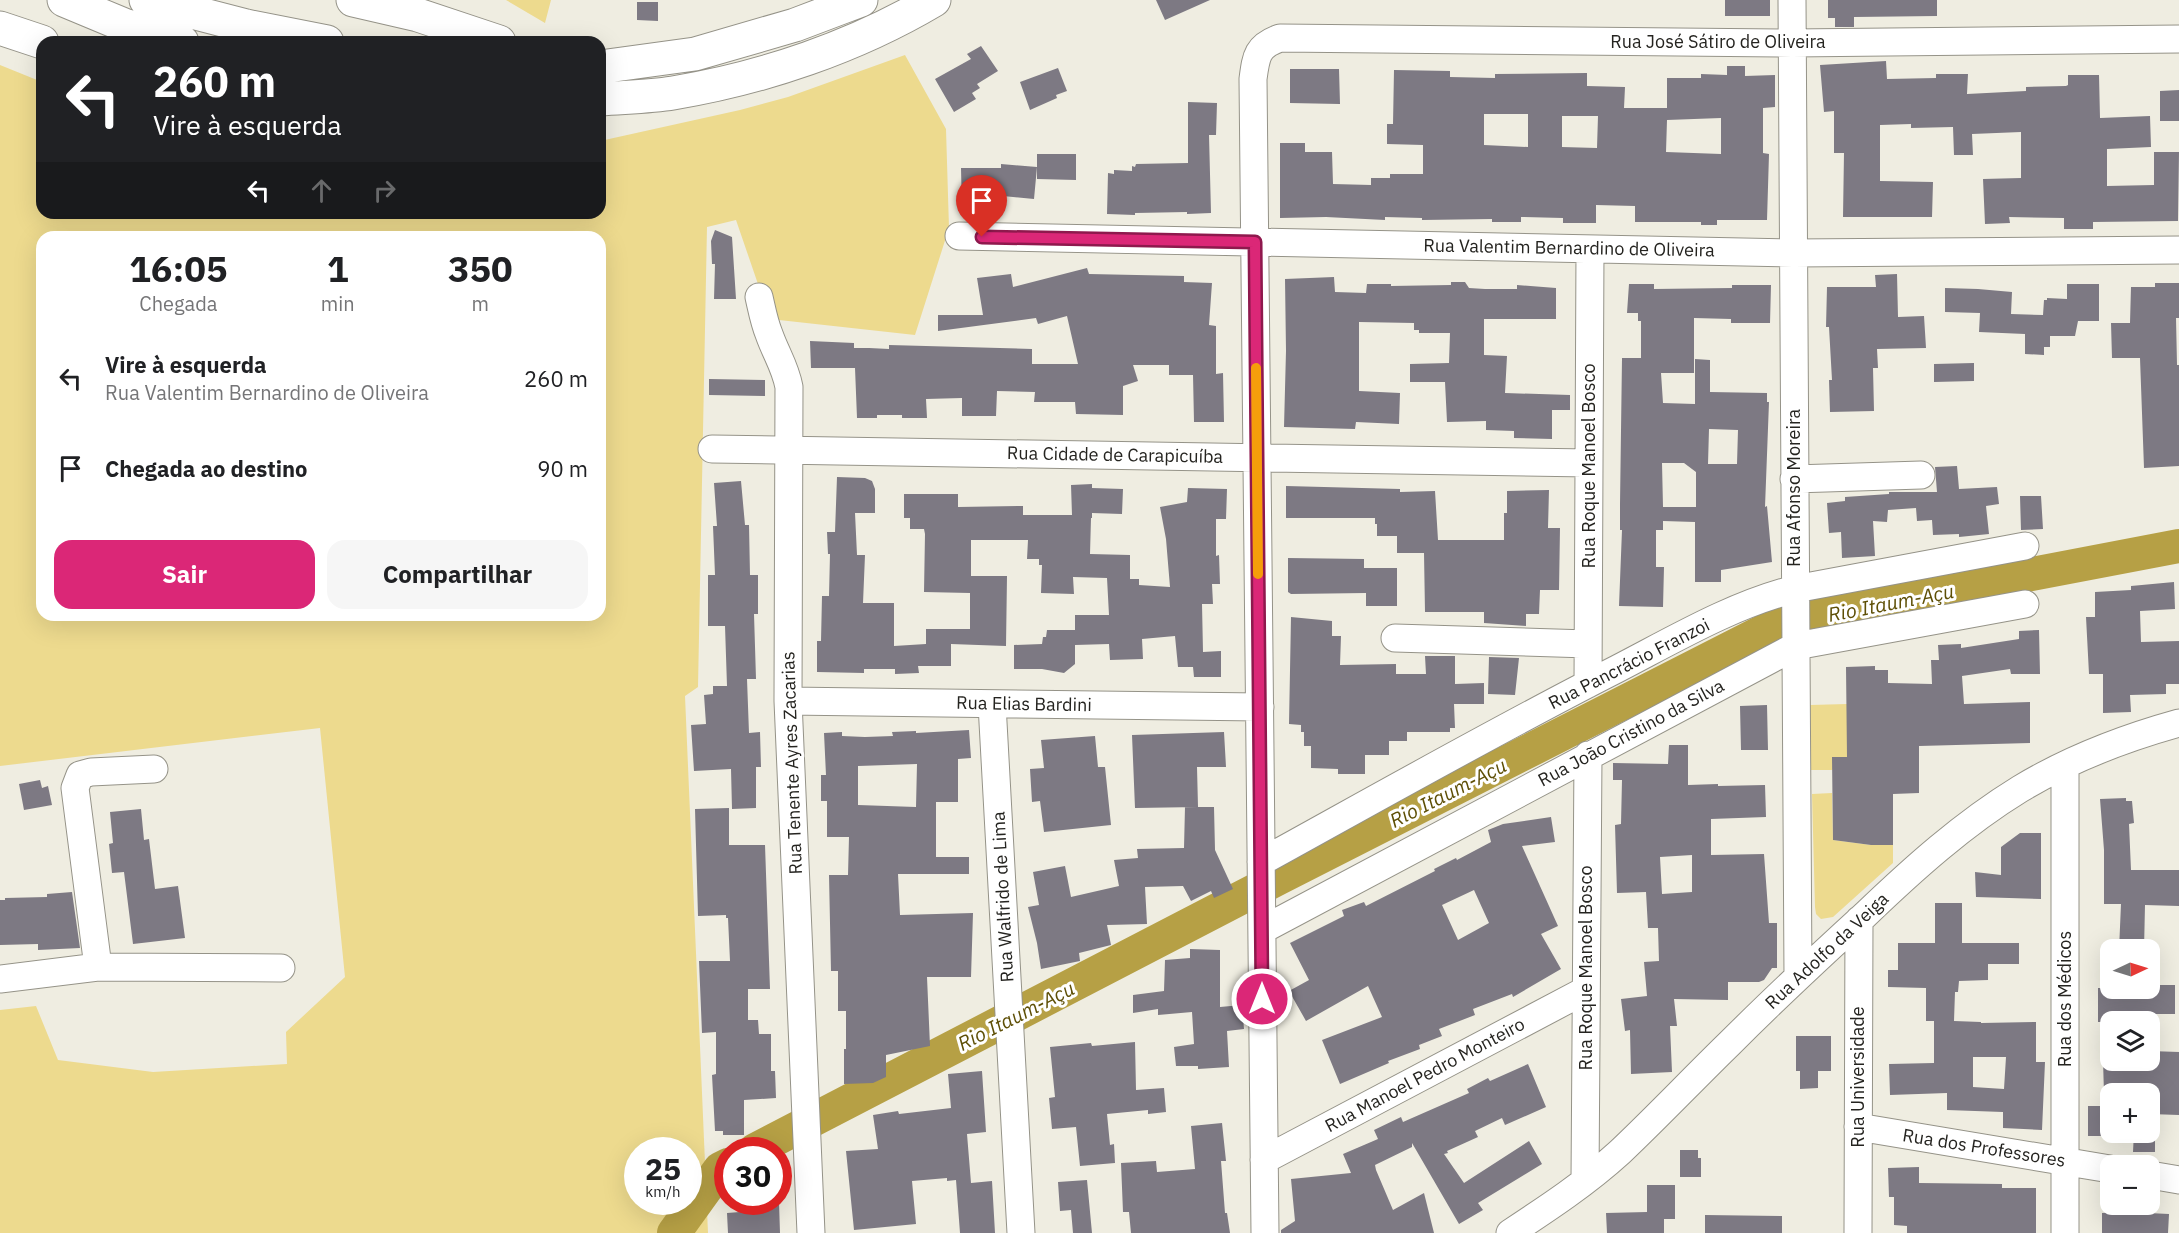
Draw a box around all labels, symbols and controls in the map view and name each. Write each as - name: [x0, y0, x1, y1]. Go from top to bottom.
- street label: Rua José Sátiro de Oliveira: [1610, 30, 1826, 53]
- text: 260 m: [153, 54, 276, 109]
- icon: left: [54, 60, 132, 138]
- text: Vire à esquerda: [153, 107, 342, 142]
- icon: left: [242, 174, 275, 207]
- icon: ahead: [305, 174, 338, 207]
- icon: right: [368, 174, 401, 207]
- pin: [956, 175, 1007, 237]
- icon: arrive: [965, 184, 998, 217]
- street label: Rua Valentim Bernardino de Oliveira: [1423, 233, 1715, 262]
- text: 16:05: [129, 245, 228, 292]
- text: 1: [327, 245, 349, 292]
- text: 350: [448, 245, 513, 292]
- text: Chegada: [139, 290, 218, 317]
- text: min: [321, 290, 355, 317]
- text: m: [472, 290, 489, 317]
- text: Vire à esquerda: [105, 350, 267, 379]
- icon: left: [54, 362, 87, 395]
- text: 260 m: [524, 364, 588, 393]
- street label: Rua Roque Manoel Bosco: [1577, 364, 1600, 568]
- text: Rua Valentim Bernardino de Oliveira: [105, 379, 429, 406]
- street label: Rua Afonso Moreira: [1782, 409, 1805, 567]
- street label: Rua Cidade de Carapicuíba: [1007, 441, 1224, 468]
- icon: arrive: [54, 452, 87, 485]
- text: Chegada ao destino: [105, 454, 308, 483]
- text: 90 m: [537, 454, 588, 483]
- button: Sair: [54, 540, 315, 609]
- button: Compartilhar: [327, 540, 588, 609]
- water label: Rio Itaum-Açu: [1826, 577, 1956, 628]
- street label: Rua Pancrácio Franzoi: [1544, 613, 1713, 714]
- street label: Rua Tenente Ayres Zacarias: [776, 651, 807, 875]
- street label: Rua João Cristino da Silva: [1534, 674, 1728, 791]
- street label: Rua Elias Bardini: [956, 691, 1092, 716]
- water label: Rio Itaum-Açu: [1385, 751, 1511, 834]
- street label: Rua Walfrido de Lima: [987, 811, 1018, 983]
- street label: Rua Roque Manoel Bosco: [1574, 866, 1597, 1070]
- street label: Rua Adolfo da Veiga: [1760, 887, 1894, 1014]
- street label: Rua dos Médicos: [2053, 931, 2076, 1067]
- north arrow: [2100, 939, 2160, 999]
- map controls: [2100, 939, 2160, 1215]
- position arrow: [1230, 967, 1294, 1031]
- water label: Rio Itaum-Açu: [953, 974, 1079, 1057]
- street label: Rua Universidade: [1846, 1006, 1869, 1148]
- button: layers: [2100, 1011, 2160, 1071]
- street label: Rua Manoel Pedro Monteiro: [1321, 1012, 1529, 1137]
- button: +: [2100, 1083, 2160, 1143]
- street label: Rua dos Professores: [1901, 1123, 2067, 1172]
- speed limit sign: 30: [714, 1137, 792, 1215]
- text: 25: [645, 1149, 681, 1188]
- button: −: [2100, 1155, 2160, 1215]
- text: km/h: [645, 1182, 681, 1201]

